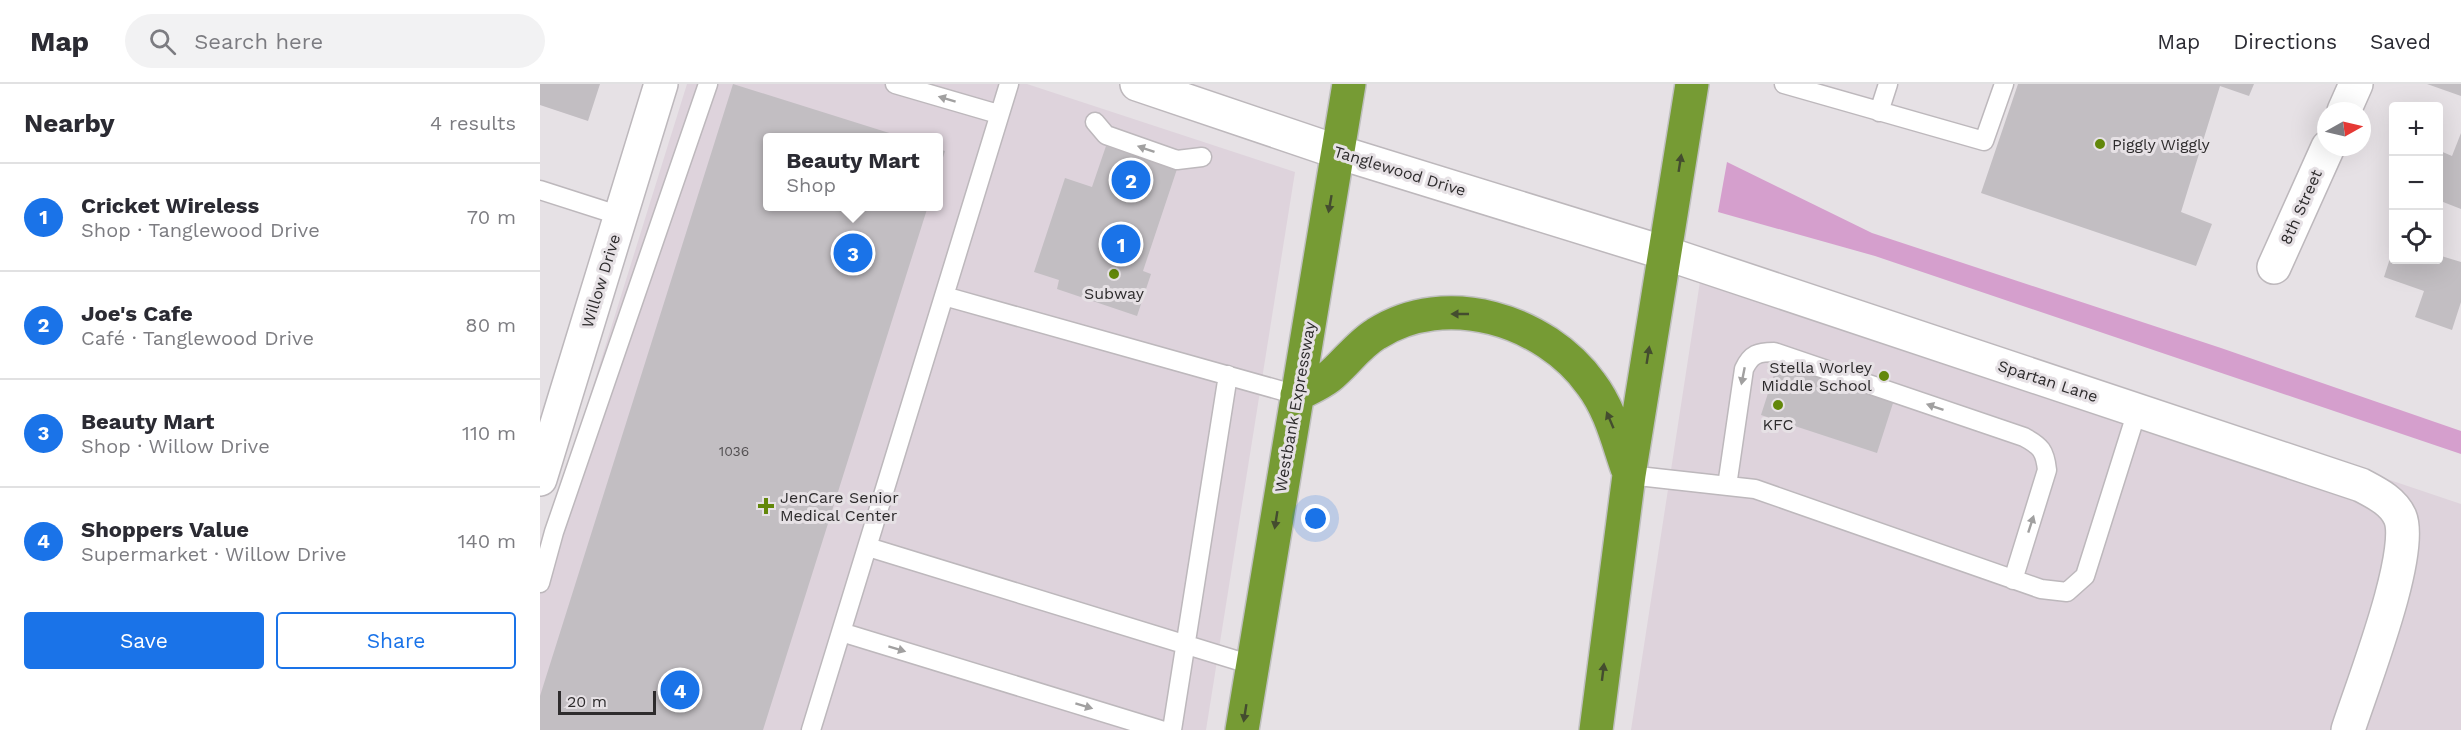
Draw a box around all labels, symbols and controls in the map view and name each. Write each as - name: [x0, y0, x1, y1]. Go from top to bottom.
- search box: [125, 14, 545, 68]
- text: Map: [30, 25, 89, 58]
- icon: search: [146, 25, 179, 58]
- text: Search here: [194, 29, 323, 54]
- text: Map: [2157, 29, 2200, 54]
- text: Directions: [2233, 29, 2337, 54]
- text: Saved: [2370, 29, 2431, 54]
- one-way arrow: [938, 94, 956, 103]
- north arrow: [2317, 102, 2371, 156]
- map controls: [2389, 102, 2443, 264]
- button: +: [2389, 102, 2443, 156]
- text: Nearby: [24, 108, 115, 138]
- text: 4 results: [430, 111, 516, 135]
- popup: [763, 133, 943, 211]
- place label: Piggly Wiggly: [2112, 135, 2211, 154]
- marker: Piggly Wiggly: [2093, 137, 2107, 151]
- street label: Tanglewood Drive: [1332, 142, 1468, 200]
- one-way arrow: [1136, 144, 1154, 153]
- text: Beauty Mart: [786, 148, 920, 173]
- one-way arrow: [1675, 153, 1684, 172]
- button: −: [2389, 156, 2443, 210]
- pin: 2: [1112, 158, 1150, 202]
- street label: 8th Street: [2276, 166, 2326, 247]
- text: Shop: [786, 173, 836, 197]
- text: Cricket Wireless: [81, 193, 259, 218]
- one-way arrow: [1325, 194, 1334, 213]
- text: 1: [39, 205, 48, 229]
- text: 70 m: [467, 205, 516, 229]
- button: locate: [2389, 210, 2443, 264]
- text: Shop · Tanglewood Drive: [81, 218, 320, 242]
- pin: 1: [1102, 222, 1140, 266]
- pin: 3: [834, 230, 872, 276]
- street label: Willow Drive: [578, 232, 624, 330]
- marker: Subway: [1107, 267, 1121, 281]
- place label: Subway: [1084, 284, 1145, 303]
- text: Joe's Cafe: [81, 301, 193, 326]
- one-way arrow: [1451, 309, 1470, 319]
- text: 2: [38, 313, 49, 337]
- text: 80 m: [465, 313, 516, 337]
- street label: Westbank Expressway: [1271, 319, 1320, 494]
- text: Café · Tanglewood Drive: [81, 326, 314, 350]
- one-way arrow: [1644, 346, 1653, 365]
- street label: Spartan Lane: [1996, 356, 2100, 406]
- place label: Stella Worley Middle School: [1761, 358, 1873, 395]
- one-way arrow: [1738, 367, 1747, 386]
- marker: Stella Worley Middle School: [1877, 369, 1891, 383]
- marker: KFC: [1771, 398, 1785, 412]
- one-way arrow: [1926, 401, 1944, 411]
- text: Beauty Mart: [81, 409, 214, 434]
- one-way arrow: [1605, 411, 1614, 429]
- place label: KFC: [1762, 415, 1794, 434]
- text: 3: [38, 421, 49, 445]
- text: 110 m: [462, 421, 516, 445]
- text: Shop · Willow Drive: [81, 434, 270, 458]
- house number: 1036: [719, 443, 749, 459]
- place label: JenCare Senior Medical Center: [780, 488, 899, 525]
- marker: JenCare Senior Medical Center: [757, 497, 775, 515]
- your location: [1301, 504, 1330, 533]
- one-way arrow: [1272, 511, 1281, 530]
- one-way arrow: [2027, 515, 2037, 533]
- text: Shoppers Value: [81, 517, 249, 542]
- text: 4: [37, 529, 50, 553]
- text: 140 m: [458, 529, 516, 553]
- text: Supermarket · Willow Drive: [81, 542, 346, 566]
- button: Save: [24, 612, 264, 669]
- button: Share: [276, 612, 516, 669]
- one-way arrow: [888, 645, 906, 654]
- one-way arrow: [1599, 662, 1608, 681]
- pin: 4: [660, 668, 700, 712]
- scale bar: [558, 688, 656, 716]
- text: 20 m: [567, 692, 607, 711]
- one-way arrow: [1075, 702, 1093, 711]
- one-way arrow: [1240, 703, 1249, 722]

